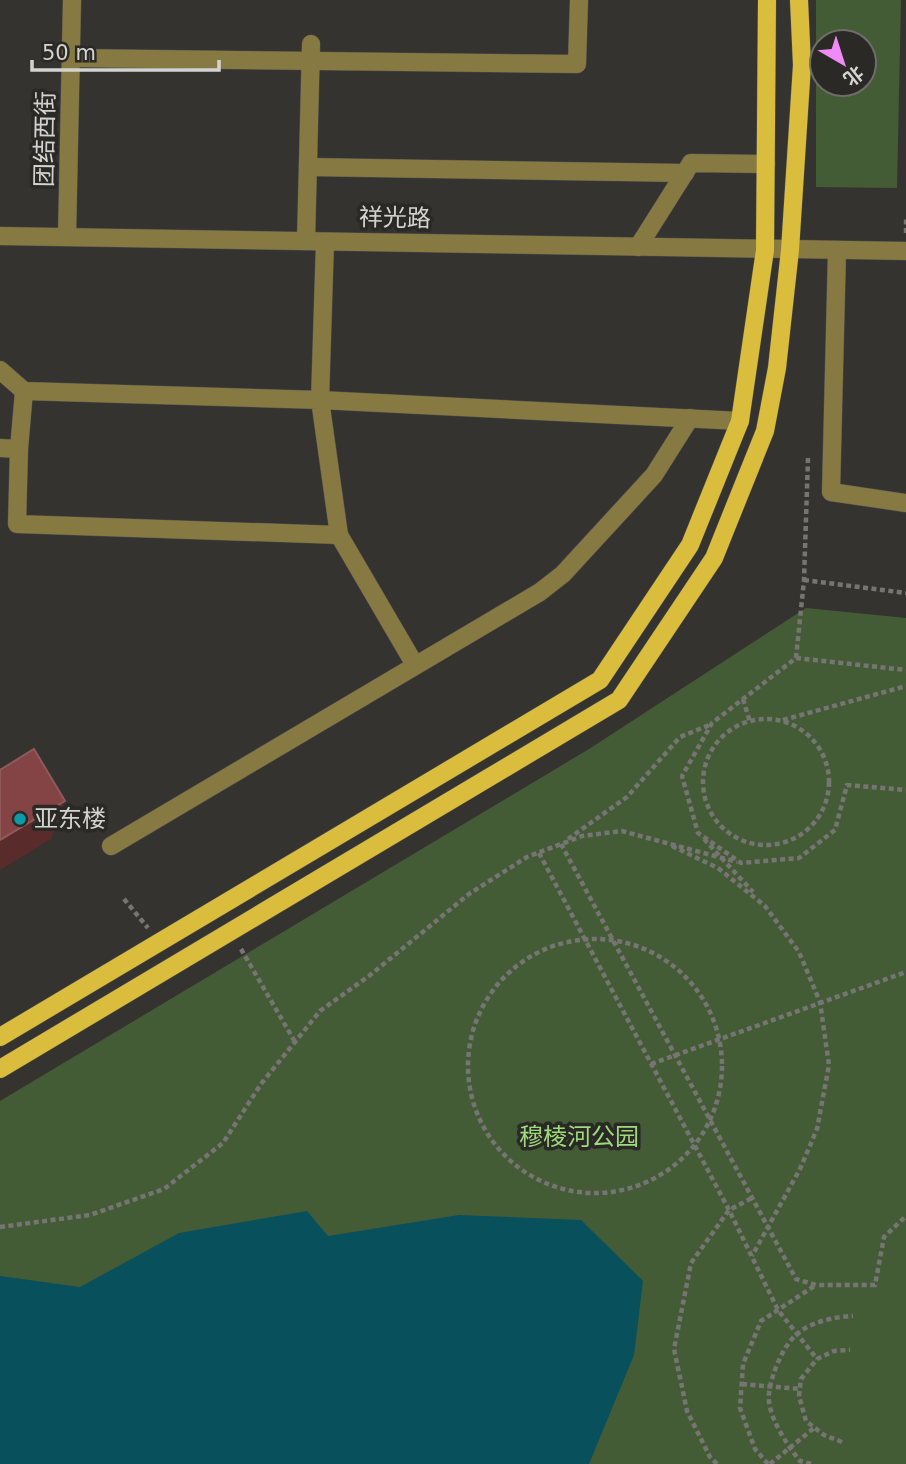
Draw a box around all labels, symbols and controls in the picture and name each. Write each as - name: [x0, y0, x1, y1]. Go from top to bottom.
- scale bar: [32, 28, 219, 72]
- north arrow: [808, 28, 878, 98]
- text: 50 m: [42, 41, 96, 65]
- text: 北: [839, 62, 868, 91]
- street label: 团结西街: [30, 91, 60, 187]
- street label: 祥光路: [359, 203, 431, 233]
- place label: 亚东楼: [34, 805, 106, 833]
- marker: 亚东楼: [12, 811, 28, 827]
- park label: 穆棱河公园: [519, 1123, 639, 1151]

